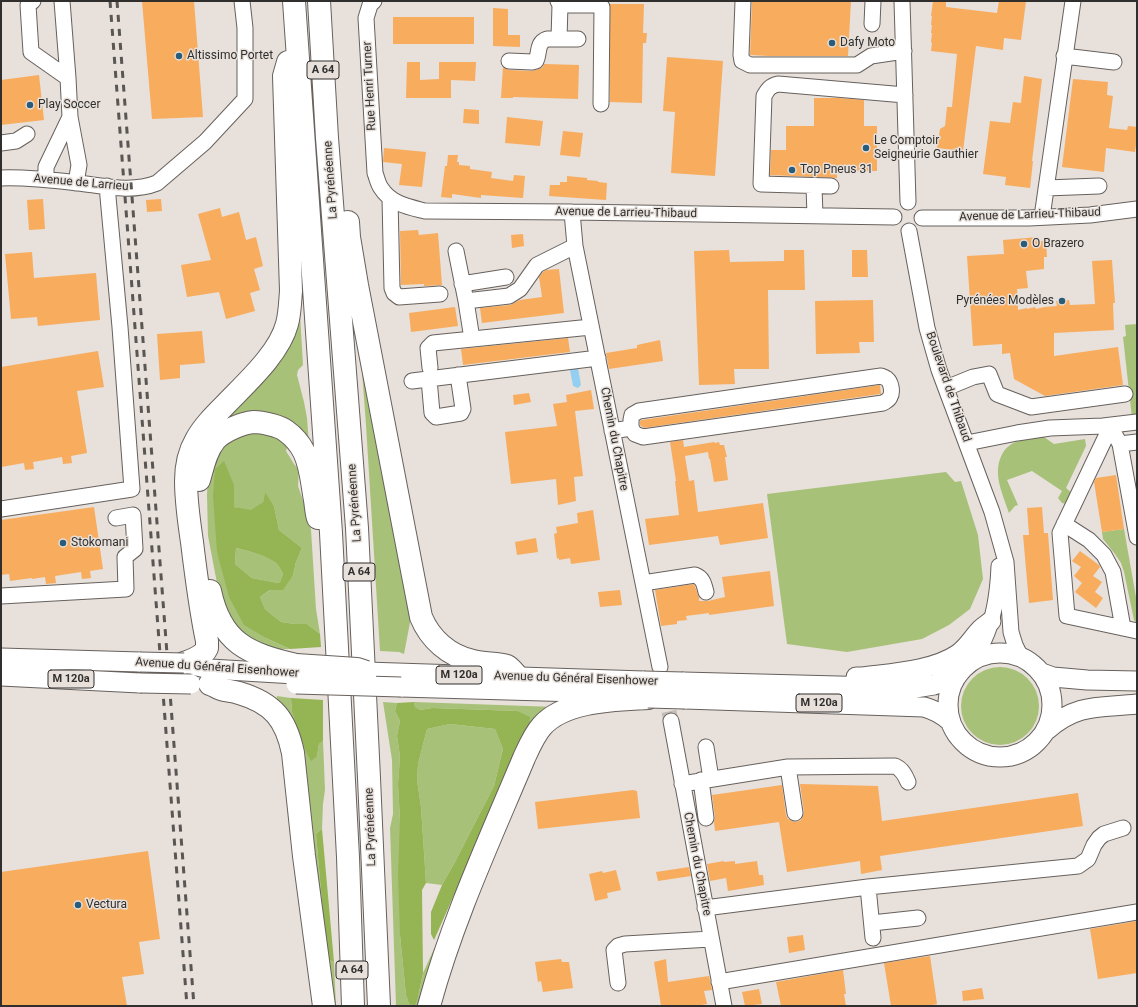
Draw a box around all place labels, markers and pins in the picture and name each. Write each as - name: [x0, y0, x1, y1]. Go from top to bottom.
- place label: Dafy Moto: [840, 36, 895, 50]
- marker: Dafy Moto: [827, 38, 837, 48]
- place label: Altissimo Portet: [187, 49, 273, 63]
- marker: Altissimo Portet: [174, 51, 184, 61]
- place label: Play Soccer: [38, 98, 101, 112]
- marker: Play Soccer: [25, 100, 35, 110]
- place label: Le Comptoir Seigneurie Gauthier: [874, 134, 978, 162]
- marker: Le Comptoir Seigneurie Gauthier: [861, 143, 871, 153]
- place label: Top Pneus 31: [800, 163, 873, 177]
- marker: Top Pneus 31: [787, 165, 797, 175]
- place label: O Brazero: [1032, 237, 1084, 251]
- marker: O Brazero: [1019, 239, 1029, 249]
- place label: Pyrénées Modèles: [956, 294, 1054, 308]
- marker: Pyrénées Modèles: [1057, 296, 1067, 306]
- place label: Stokomani: [71, 536, 128, 550]
- marker: Stokomani: [58, 538, 68, 548]
- place label: Vectura: [86, 898, 127, 912]
- marker: Vectura: [73, 900, 83, 910]

